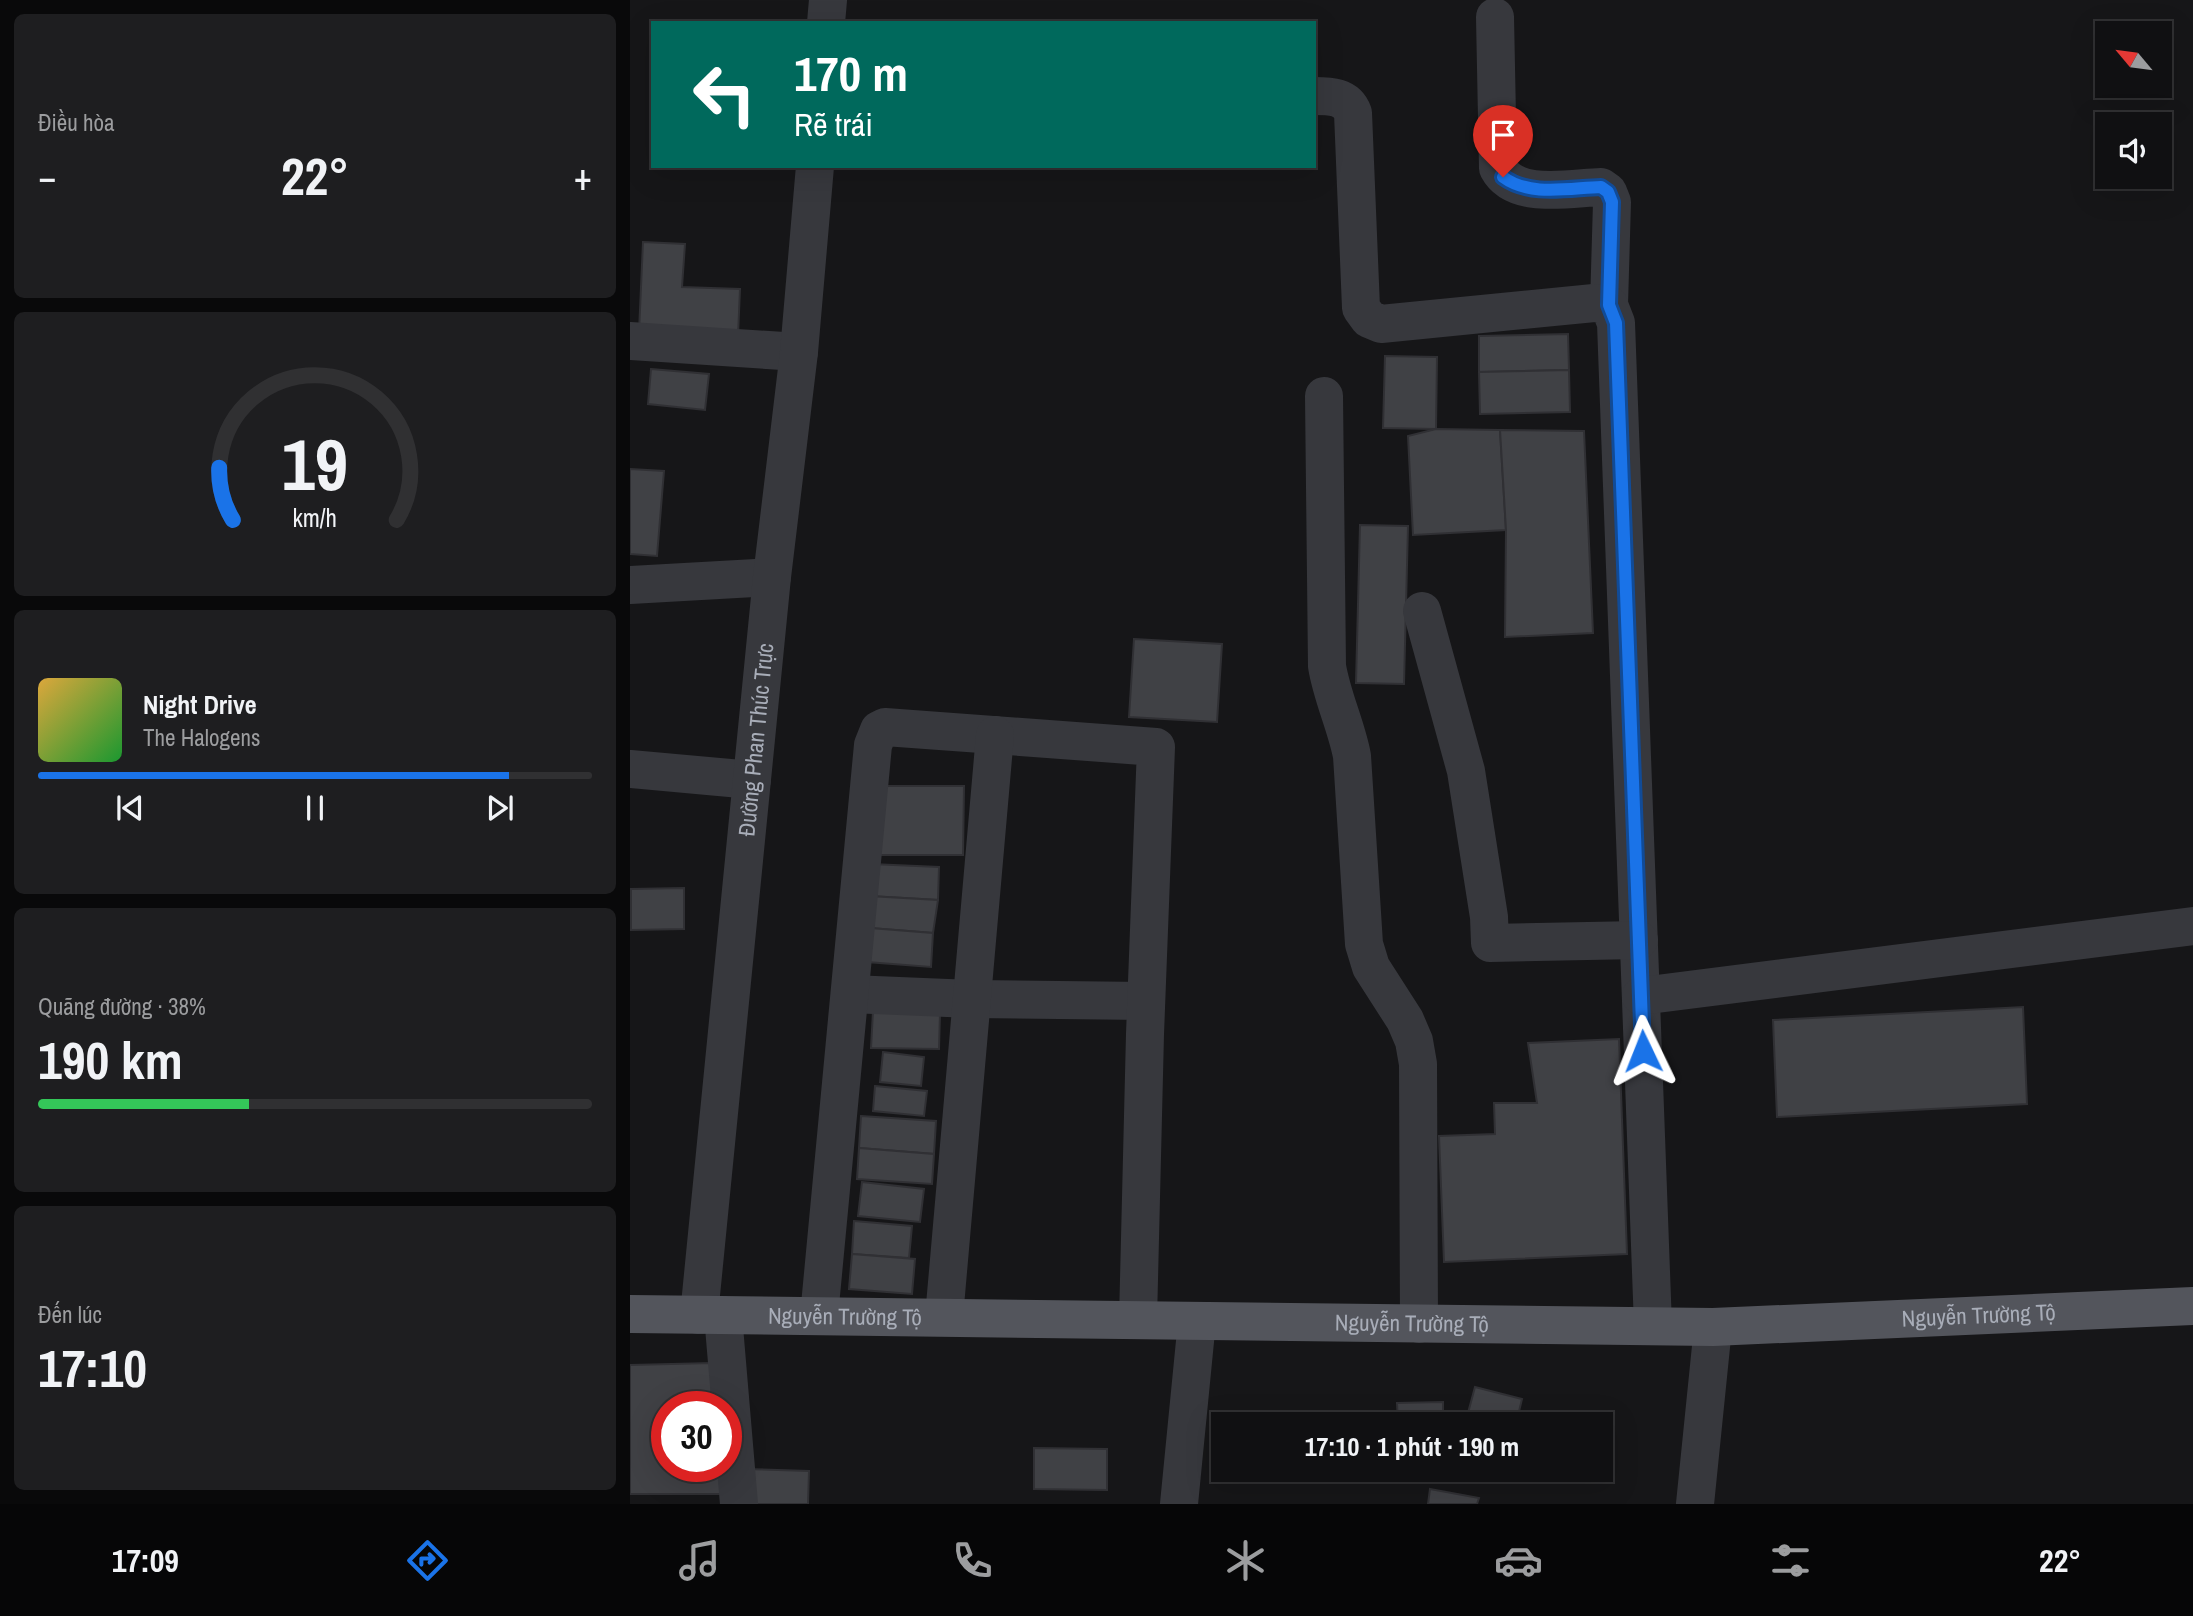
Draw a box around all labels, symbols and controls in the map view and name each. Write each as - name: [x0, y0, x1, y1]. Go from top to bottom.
- north arrow: [2095, 21, 2172, 98]
- map controls: [2095, 21, 2172, 189]
- text: 170 m: [794, 40, 908, 106]
- icon: left: [679, 49, 770, 140]
- text: Rẽ trái: [794, 103, 873, 146]
- pin: [1473, 105, 1533, 177]
- text: Điều hòa: [38, 107, 115, 138]
- button: sound: [2095, 112, 2172, 189]
- icon: arrive: [1484, 116, 1522, 154]
- text: 22°: [281, 141, 349, 211]
- text: −: [38, 151, 56, 202]
- text: +: [574, 151, 592, 202]
- text: 19: [282, 415, 348, 513]
- text: km/h: [293, 501, 337, 535]
- street label: Đường Phan Thúc Trực: [730, 642, 780, 838]
- text: Night Drive: [143, 687, 257, 722]
- text: The Halogens: [143, 722, 260, 753]
- icon: previous: [111, 789, 149, 827]
- icon: pause: [296, 789, 334, 827]
- icon: next: [481, 789, 519, 827]
- text: Quãng đường · 38%: [38, 991, 206, 1022]
- position arrow: [1606, 1014, 1680, 1088]
- text: 190 km: [38, 1025, 183, 1095]
- street label: Nguyễn Trường Tộ: [1901, 1296, 2056, 1334]
- text: Đến lúc: [38, 1299, 102, 1330]
- street label: Nguyễn Trường Tộ: [768, 1300, 922, 1333]
- street label: Nguyễn Trường Tộ: [1335, 1306, 1489, 1339]
- text: 17:10: [38, 1333, 147, 1403]
- speed limit sign: 30: [651, 1391, 742, 1482]
- text: 17:10 · 1 phút · 190 m: [1305, 1429, 1519, 1464]
- icon: directions: [403, 1536, 452, 1585]
- icon: music: [675, 1536, 724, 1585]
- icon: phone: [948, 1536, 997, 1585]
- icon: climate: [1221, 1536, 1270, 1585]
- icon: car: [1494, 1536, 1543, 1585]
- icon: filters: [1766, 1536, 1815, 1585]
- text: 17:09: [112, 1539, 179, 1582]
- text: 22°: [2039, 1539, 2081, 1582]

